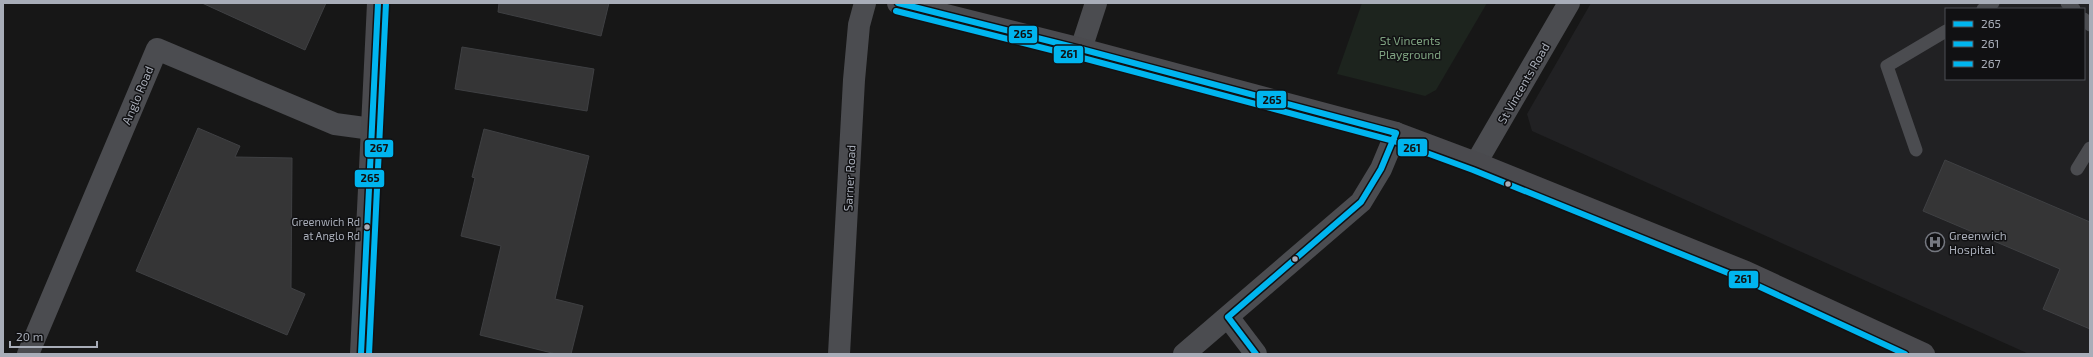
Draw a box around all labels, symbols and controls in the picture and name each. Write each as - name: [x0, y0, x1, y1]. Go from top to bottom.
- legend: [1945, 8, 2085, 80]
- text: 265: [1981, 16, 2001, 30]
- line badge: 265: [1008, 25, 1038, 44]
- text: 265: [1014, 27, 1032, 40]
- park label: St Vincents Playground: [1379, 33, 1441, 61]
- text: 261: [1981, 36, 1999, 50]
- street label: St Vincents Road: [1494, 40, 1552, 126]
- line badge: 261: [1053, 45, 1084, 64]
- text: 261: [1060, 47, 1078, 60]
- text: 267: [1981, 56, 2001, 70]
- street label: Anglo Road: [118, 64, 156, 126]
- line badge: 265: [1256, 90, 1287, 109]
- text: 265: [1263, 93, 1281, 106]
- line badge: 261: [1397, 138, 1428, 157]
- line badge: 267: [364, 139, 394, 158]
- text: 267: [370, 141, 389, 154]
- text: 261: [1403, 141, 1421, 154]
- street label: Sarner Road: [840, 144, 858, 212]
- line badge: 265: [354, 169, 385, 188]
- text: 265: [361, 171, 379, 184]
- unlabelled marker: [1503, 179, 1513, 189]
- place label: Greenwich Rd at Anglo Rd: [292, 215, 360, 242]
- marker: Greenwich Rd at Anglo Rd: [362, 222, 372, 232]
- place label: Greenwich Hospital: [1949, 228, 2007, 256]
- hospital icon: Greenwich Hospital: [1924, 231, 1946, 253]
- unlabelled marker: [1290, 254, 1300, 264]
- line badge: 261: [1728, 270, 1759, 289]
- text: 261: [1734, 272, 1752, 285]
- scale bar: [10, 323, 97, 349]
- text: 20 m: [16, 329, 43, 343]

